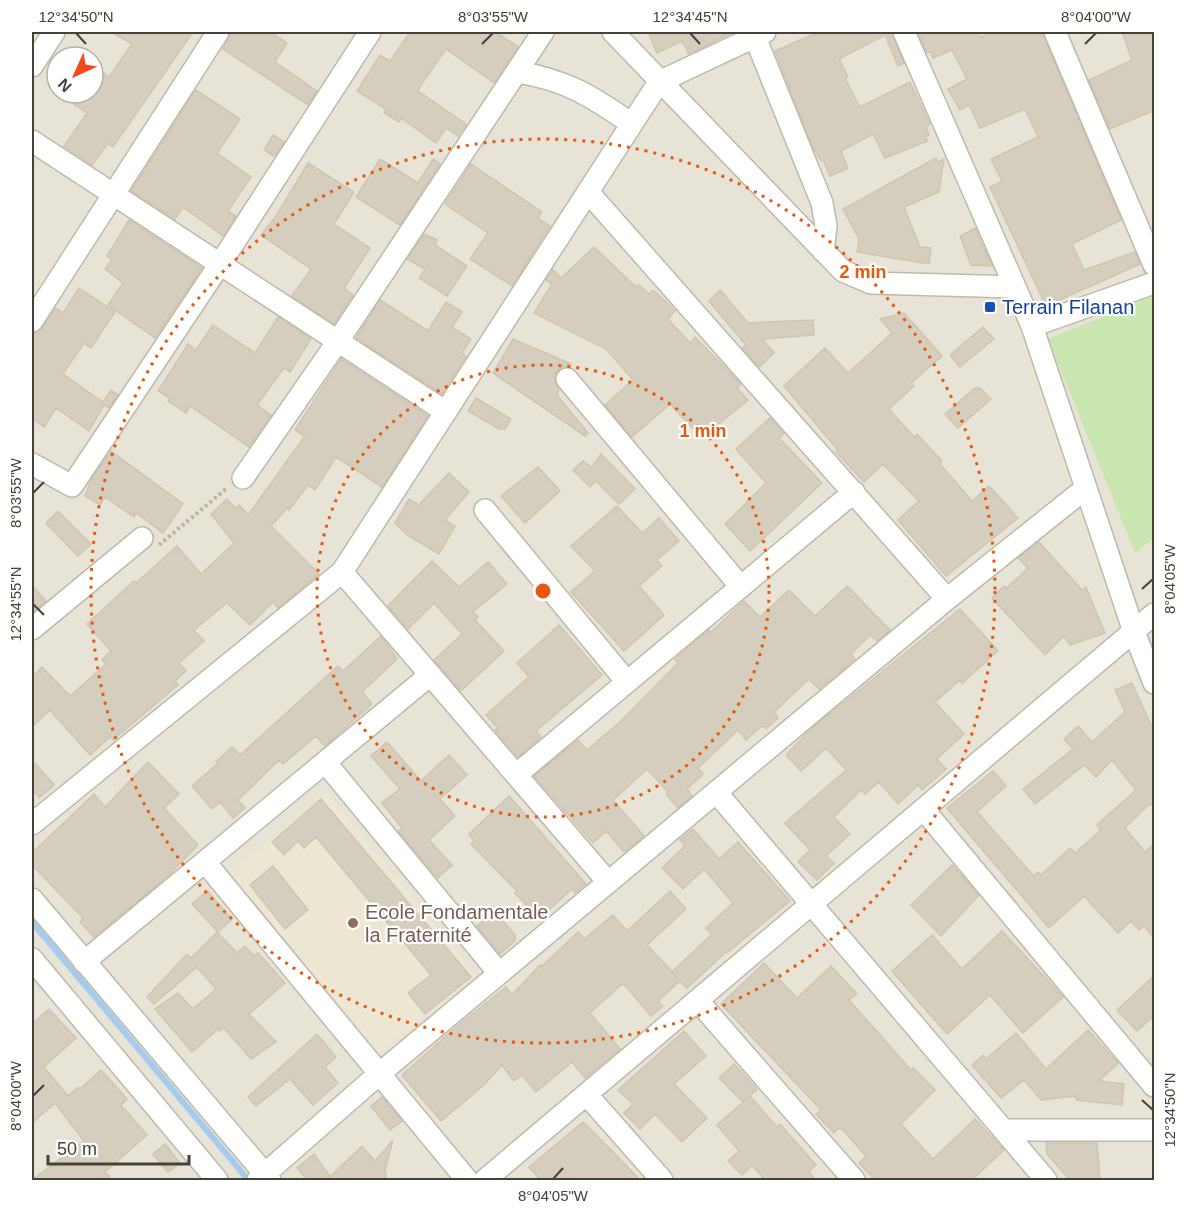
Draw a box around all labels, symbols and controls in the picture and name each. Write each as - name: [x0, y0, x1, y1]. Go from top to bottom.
- text: 12°34'50"N: [38, 8, 114, 25]
- text: 8°03'55"W: [458, 8, 529, 25]
- text: 12°34'45"N: [652, 8, 728, 25]
- text: 8°04'00"W: [1061, 8, 1132, 25]
- north arrow: [45, 45, 105, 105]
- text: N: [55, 75, 75, 95]
- text: 2 min: [839, 262, 887, 282]
- place label: Terrain Filanan: [1002, 296, 1134, 318]
- marker: Terrain Filanan: [983, 300, 997, 314]
- text: 1 min: [679, 421, 727, 441]
- text: 8°03'55"W: [7, 457, 24, 528]
- text: 8°04'05"W: [1161, 543, 1178, 614]
- text: 12°34'55"N: [7, 566, 24, 642]
- centre of rings: [533, 581, 553, 601]
- place label: Ecole Fondamentale la Fraternité: [365, 901, 548, 946]
- marker: Ecole Fondamentale la Fraternité: [346, 916, 360, 930]
- text: 8°04'00"W: [7, 1060, 24, 1131]
- text: 12°34'50"N: [1161, 1072, 1178, 1148]
- scale bar: [48, 1128, 189, 1166]
- text: 50 m: [57, 1139, 97, 1159]
- text: 8°04'05"W: [518, 1187, 589, 1204]

